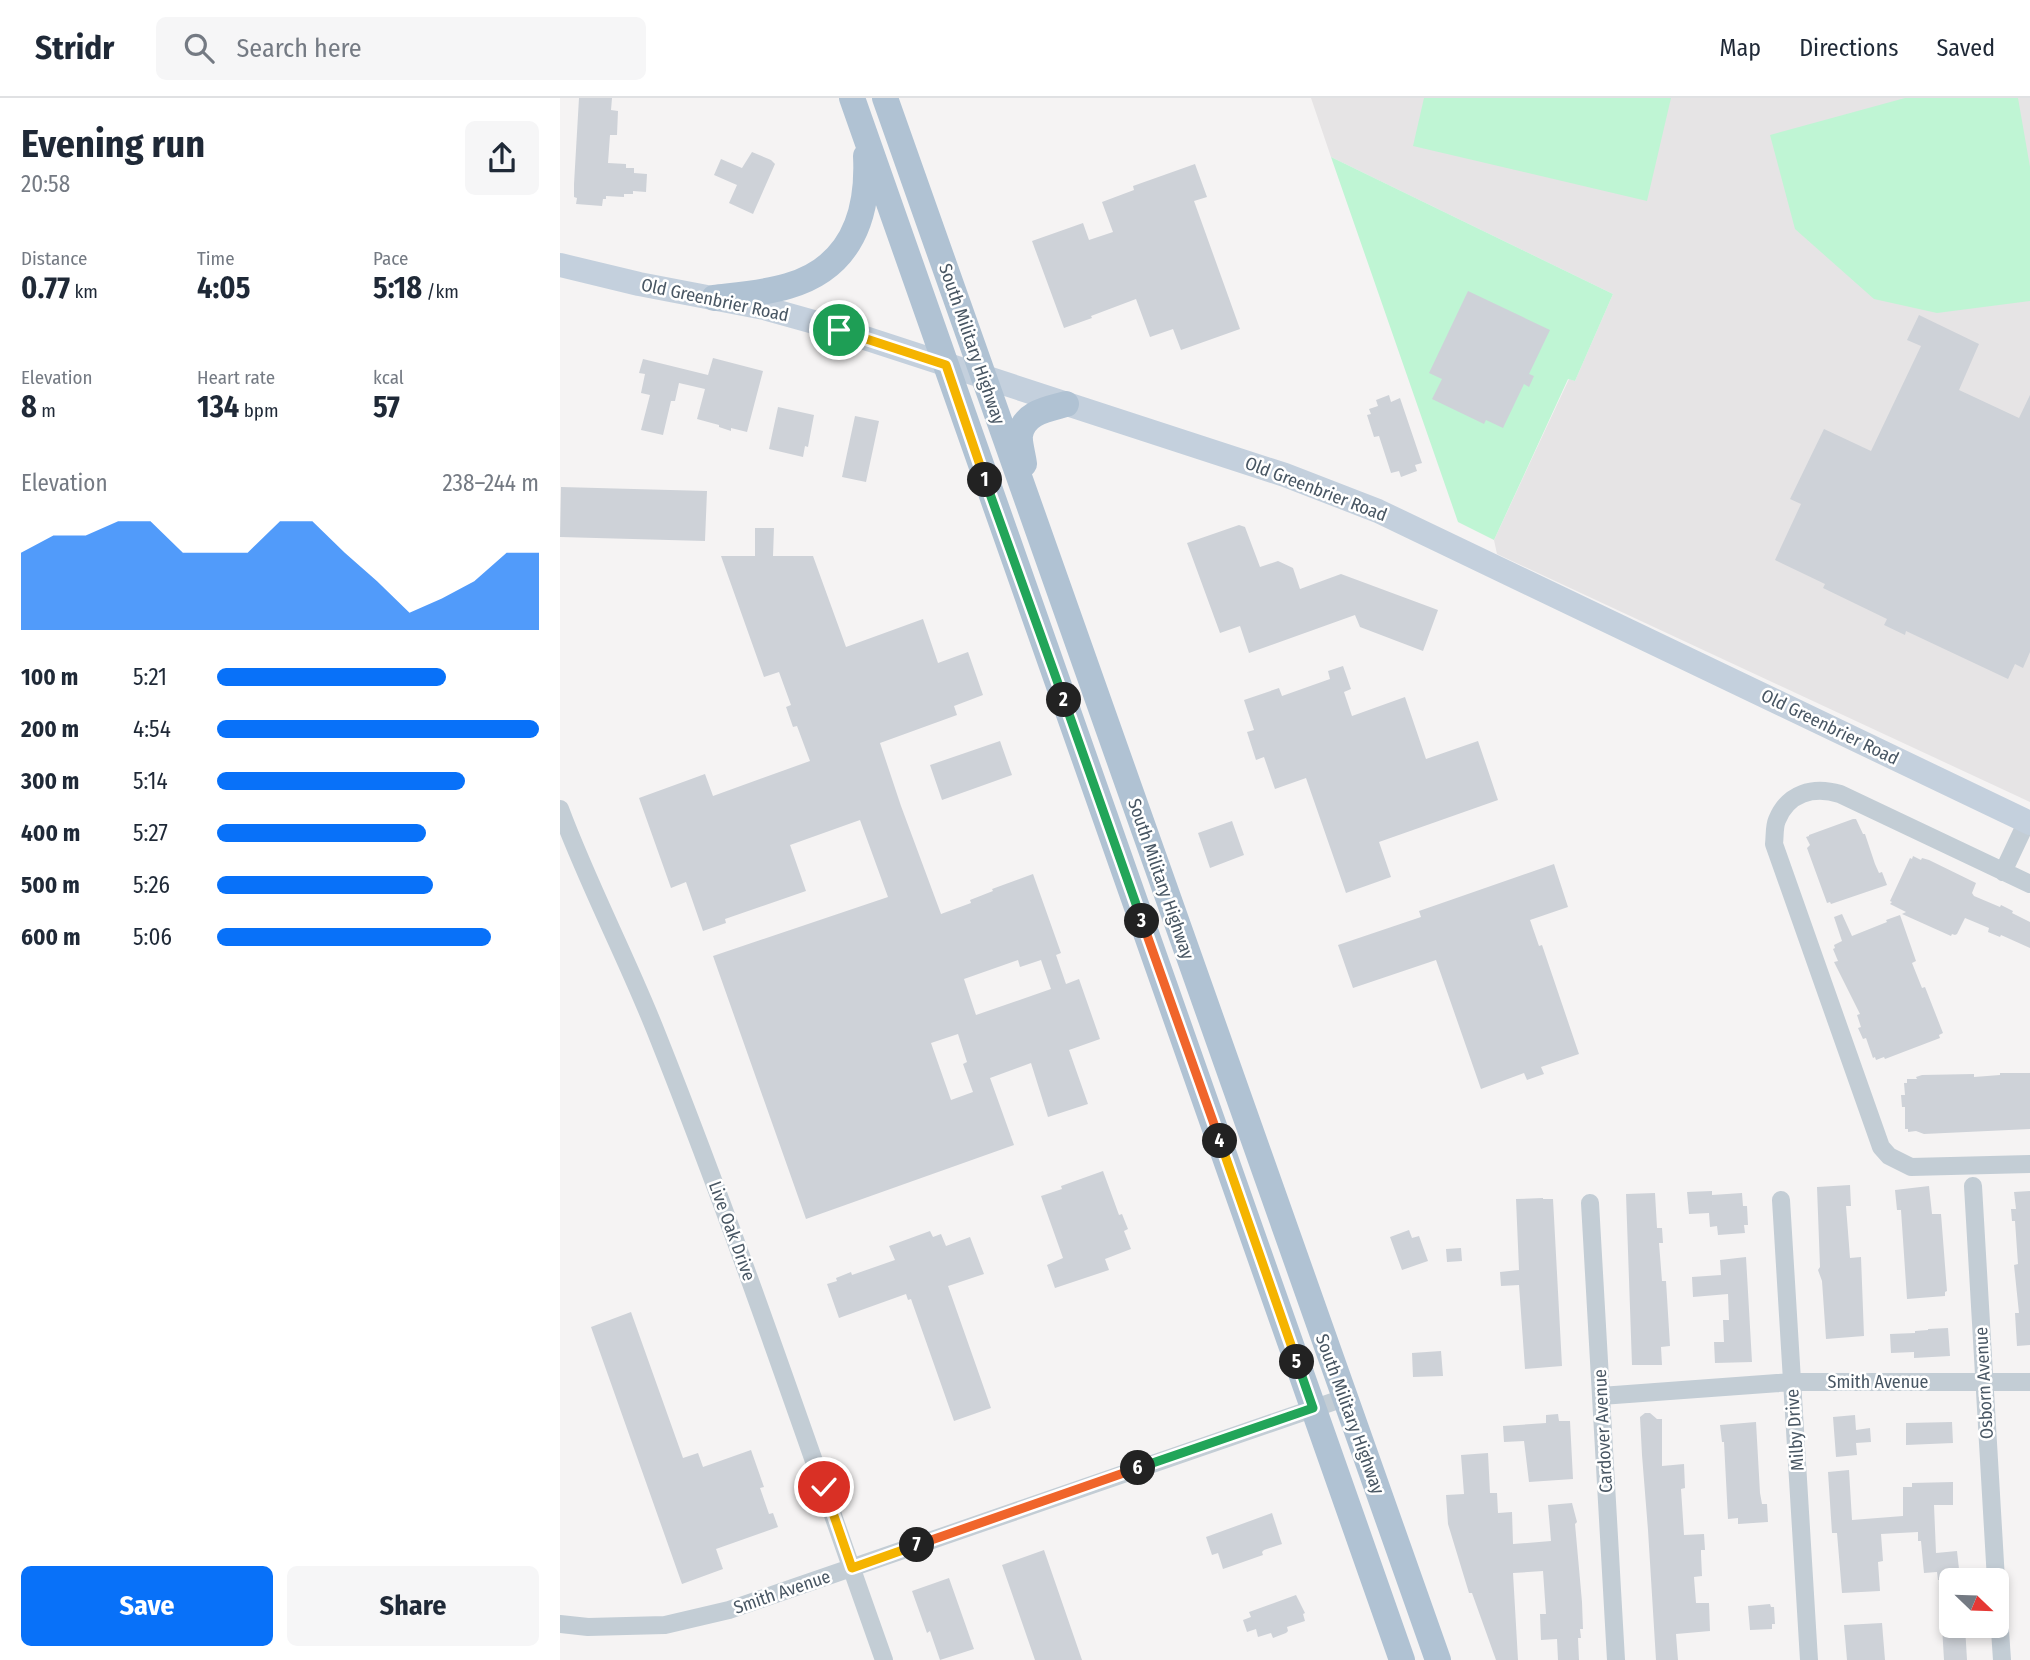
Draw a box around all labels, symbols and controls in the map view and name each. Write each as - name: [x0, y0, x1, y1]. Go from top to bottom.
- search box: [156, 17, 646, 80]
- text: Stridr: [35, 28, 114, 68]
- icon: search: [180, 29, 218, 67]
- text: Search here: [236, 33, 362, 64]
- text: Map: [1720, 34, 1761, 62]
- text: Directions: [1799, 34, 1898, 62]
- text: Saved: [1936, 34, 1995, 62]
- text: Evening run: [21, 121, 205, 167]
- button: share: [465, 121, 539, 195]
- text: 20:58: [21, 170, 70, 198]
- text: Distance: [21, 247, 88, 270]
- text: Time: [197, 247, 235, 270]
- text: Pace: [373, 247, 408, 270]
- street label: South Military Highway: [934, 261, 1010, 427]
- text: 0.77: [21, 270, 70, 306]
- text: 4:05: [197, 270, 250, 306]
- text: 5:18: [373, 270, 422, 306]
- street label: Old Greenbrier Road: [639, 274, 791, 326]
- text: km: [70, 280, 98, 303]
- text: /km: [422, 280, 459, 303]
- pin: [809, 300, 869, 360]
- icon: arrive: [820, 311, 858, 349]
- text: Elevation: [21, 366, 93, 389]
- text: Heart rate: [197, 366, 275, 389]
- text: kcal: [373, 366, 404, 389]
- text: 8: [21, 389, 37, 425]
- text: 134: [197, 389, 239, 425]
- text: 57: [373, 389, 400, 425]
- text: m: [37, 399, 56, 422]
- text: bpm: [239, 399, 279, 422]
- street label: Old Greenbrier Road: [1242, 452, 1390, 526]
- pin: 1: [968, 462, 1002, 498]
- text: 1: [980, 468, 989, 491]
- text: Elevation: [21, 469, 108, 497]
- text: 238–244 m: [443, 469, 539, 497]
- text: 100 m: [21, 663, 78, 691]
- text: 5:21: [133, 663, 167, 691]
- pin: 2: [1046, 682, 1082, 718]
- street label: Old Greenbrier Road: [1758, 684, 1902, 770]
- text: 2: [1059, 688, 1068, 711]
- text: 200 m: [21, 715, 79, 743]
- text: 4:54: [133, 715, 171, 743]
- text: 300 m: [21, 767, 79, 795]
- text: 5:14: [133, 767, 168, 795]
- street label: South Military Highway: [1123, 796, 1199, 962]
- text: 400 m: [21, 819, 80, 847]
- text: 5:27: [133, 819, 168, 847]
- text: 500 m: [21, 871, 80, 899]
- text: 5:26: [133, 871, 170, 899]
- pin: 3: [1124, 904, 1160, 938]
- text: 3: [1137, 909, 1146, 932]
- text: 600 m: [21, 923, 80, 951]
- text: 5:06: [133, 923, 172, 951]
- pin: 4: [1202, 1124, 1238, 1158]
- text: 4: [1215, 1129, 1224, 1152]
- street label: Live Oak Drive: [704, 1178, 760, 1284]
- street label: Osborn Avenue: [1970, 1326, 1998, 1440]
- street label: South Military Highway: [1311, 1331, 1389, 1497]
- pin: 5: [1280, 1344, 1314, 1380]
- text: 5: [1292, 1350, 1301, 1373]
- street label: Cardover Avenue: [1589, 1368, 1617, 1494]
- street label: Smith Avenue: [1828, 1371, 1929, 1393]
- street label: Milby Drive: [1781, 1388, 1809, 1472]
- pin: 6: [1120, 1450, 1156, 1486]
- text: 6: [1133, 1456, 1142, 1479]
- pin: [794, 1457, 854, 1517]
- icon: check: [805, 1468, 843, 1506]
- pin: 7: [900, 1528, 934, 1562]
- text: 7: [912, 1533, 921, 1556]
- street label: Smith Avenue: [731, 1565, 833, 1619]
- button: Save: [21, 1566, 273, 1646]
- button: Share: [287, 1566, 539, 1646]
- north arrow: [1939, 1568, 2009, 1638]
- map controls: [1939, 1568, 2009, 1638]

